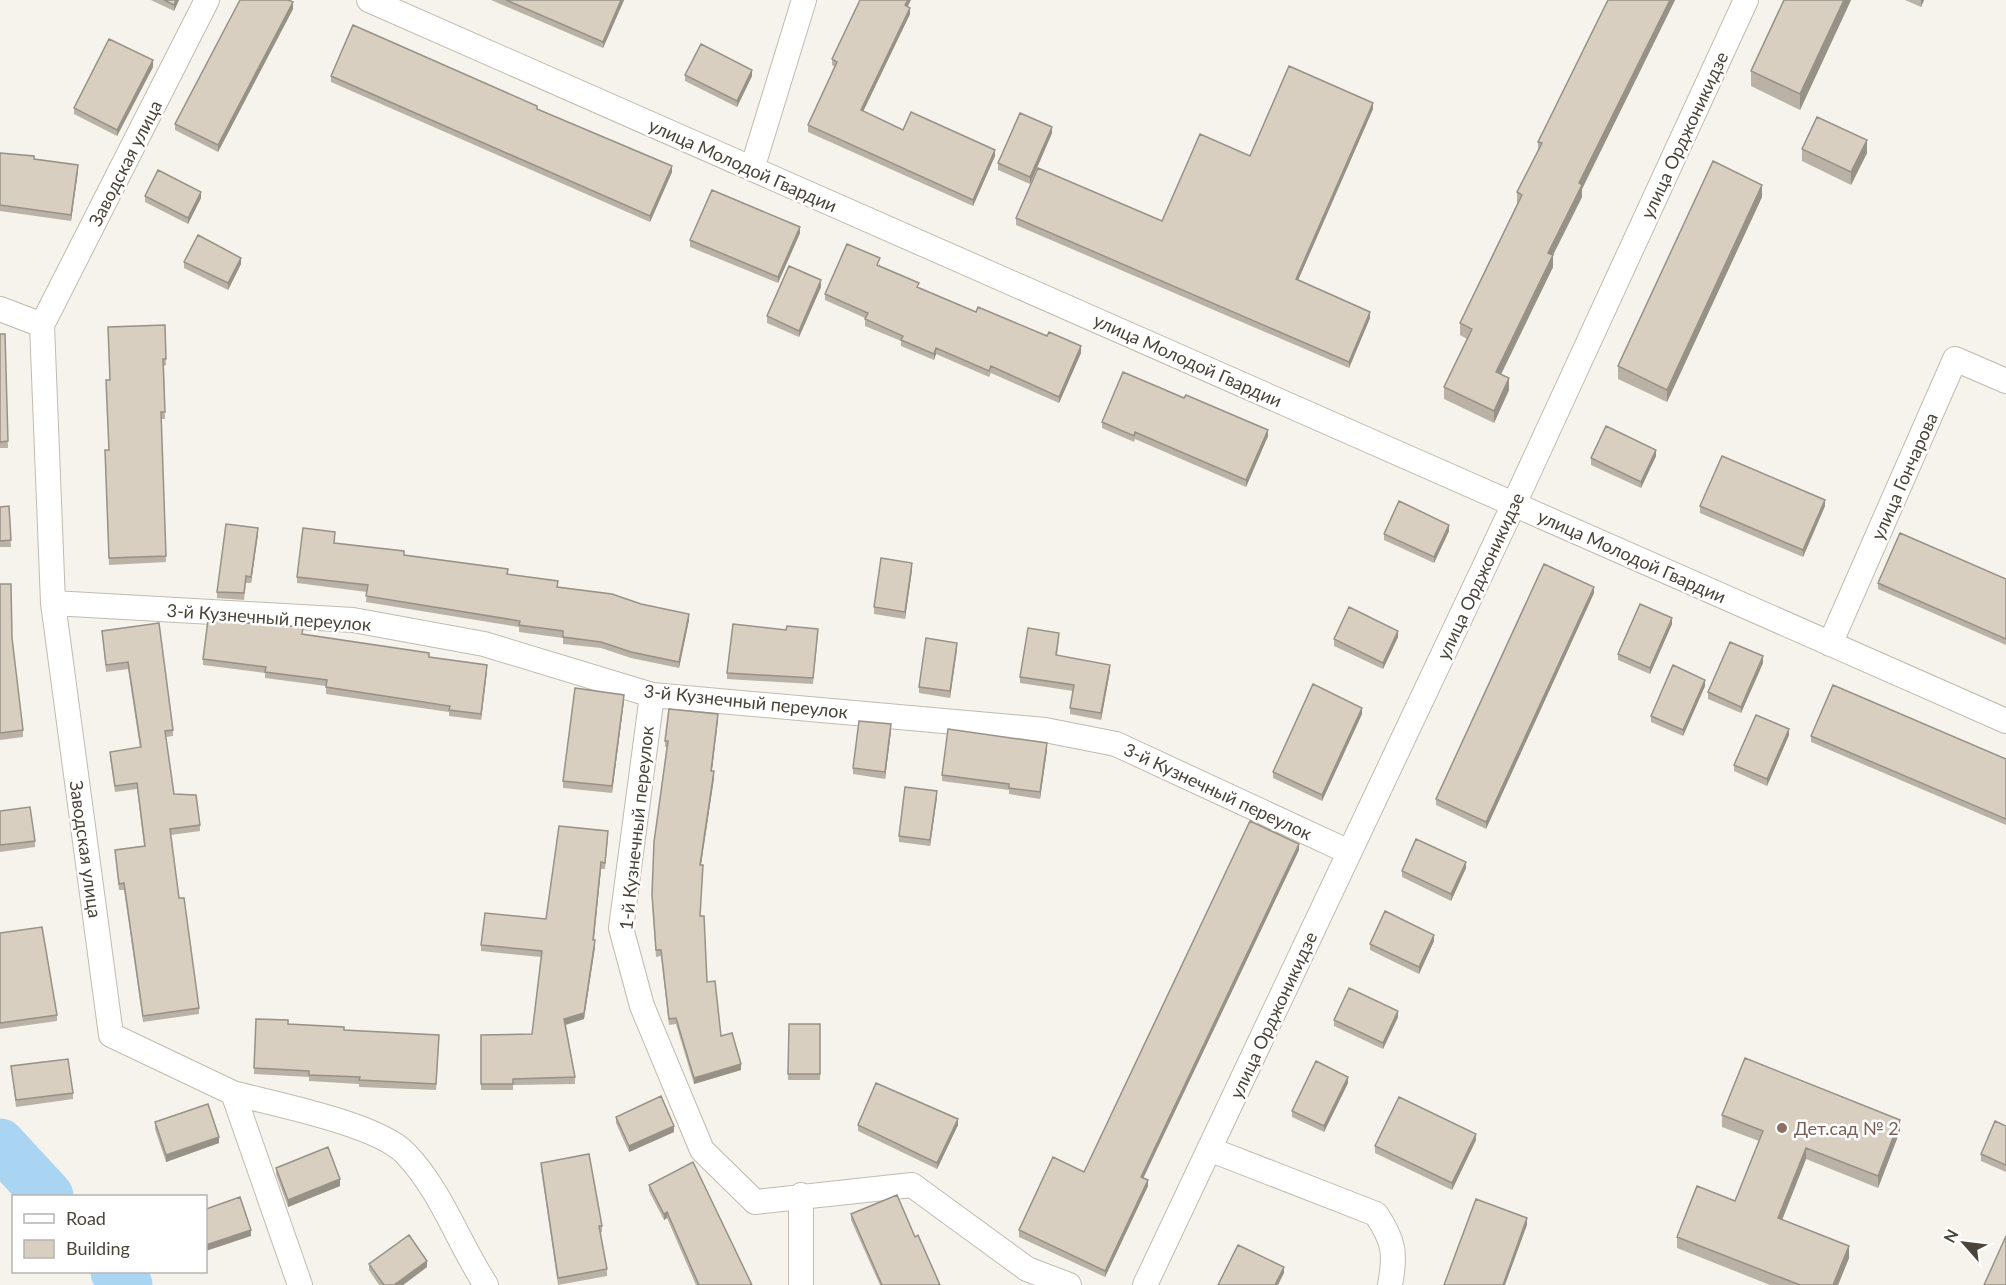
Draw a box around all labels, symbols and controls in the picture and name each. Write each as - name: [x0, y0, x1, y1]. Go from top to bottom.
- street label: улица Орджоникидзе: [1636, 48, 1732, 222]
- street label: Заводская улица: [84, 96, 166, 230]
- street label: улица Молодой Гвардии: [645, 114, 841, 216]
- street label: улица Молодой Гвардии: [1090, 309, 1286, 411]
- street label: улица Гончарова: [1866, 409, 1942, 543]
- street label: улица Орджоникидзе: [1432, 489, 1528, 663]
- street label: улица Молодой Гвардии: [1534, 505, 1730, 607]
- street label: 3-й Кузнечный переулок: [166, 599, 373, 635]
- street label: 3-й Кузнечный переулок: [643, 679, 850, 723]
- street label: 1-й Кузнечный переулок: [614, 724, 658, 931]
- street label: 3-й Кузнечный переулок: [1120, 738, 1316, 845]
- street label: Заводская улица: [65, 779, 107, 919]
- street label: улица Орджоникидзе: [1225, 928, 1321, 1102]
- place label: Дет.сад № 2: [1794, 1117, 1899, 1139]
- marker: Дет.сад № 2: [1775, 1121, 1789, 1135]
- legend: [12, 1195, 207, 1273]
- text: Road: [66, 1207, 106, 1229]
- north arrow: [1934, 1213, 1994, 1273]
- text: N: [1939, 1226, 1962, 1246]
- text: Building: [66, 1237, 130, 1259]

